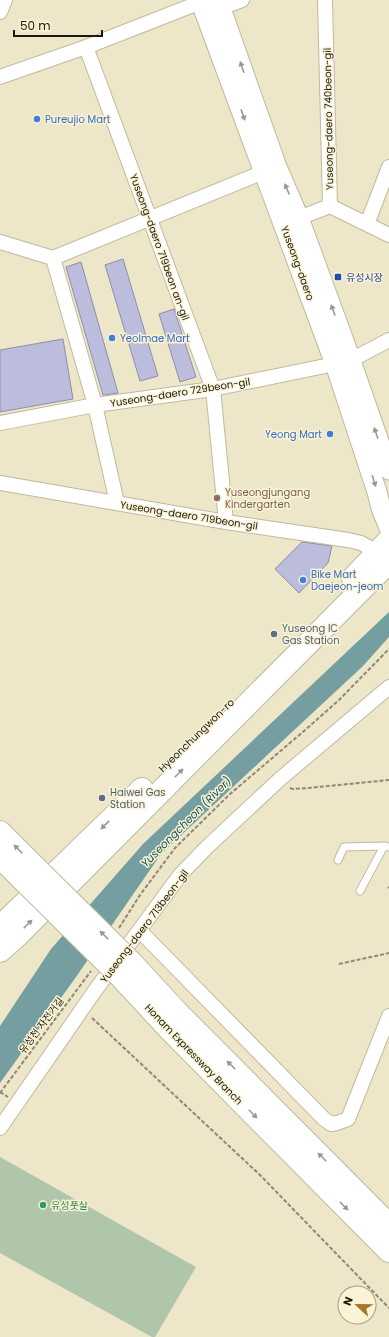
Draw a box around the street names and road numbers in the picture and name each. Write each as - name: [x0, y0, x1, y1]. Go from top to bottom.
- street label: Yuseong-daero 740beon-gil: [320, 48, 337, 190]
- street label: Yuseong-daero 719beon an-gil: [126, 172, 193, 323]
- street label: Yuseong-daero: [277, 224, 318, 303]
- street label: Yuseong-daero 729beon-gil: [109, 374, 251, 411]
- street label: Yuseong-daero 719beon-gil: [119, 497, 259, 534]
- street label: Hyeonchungwon-ro: [155, 695, 238, 776]
- street label: Yuseong-daero 713beon-gil: [97, 866, 192, 986]
- street label: 유성천 자전거길: [15, 994, 68, 1057]
- street label: Honam Expressway Branch: [141, 1000, 246, 1108]

